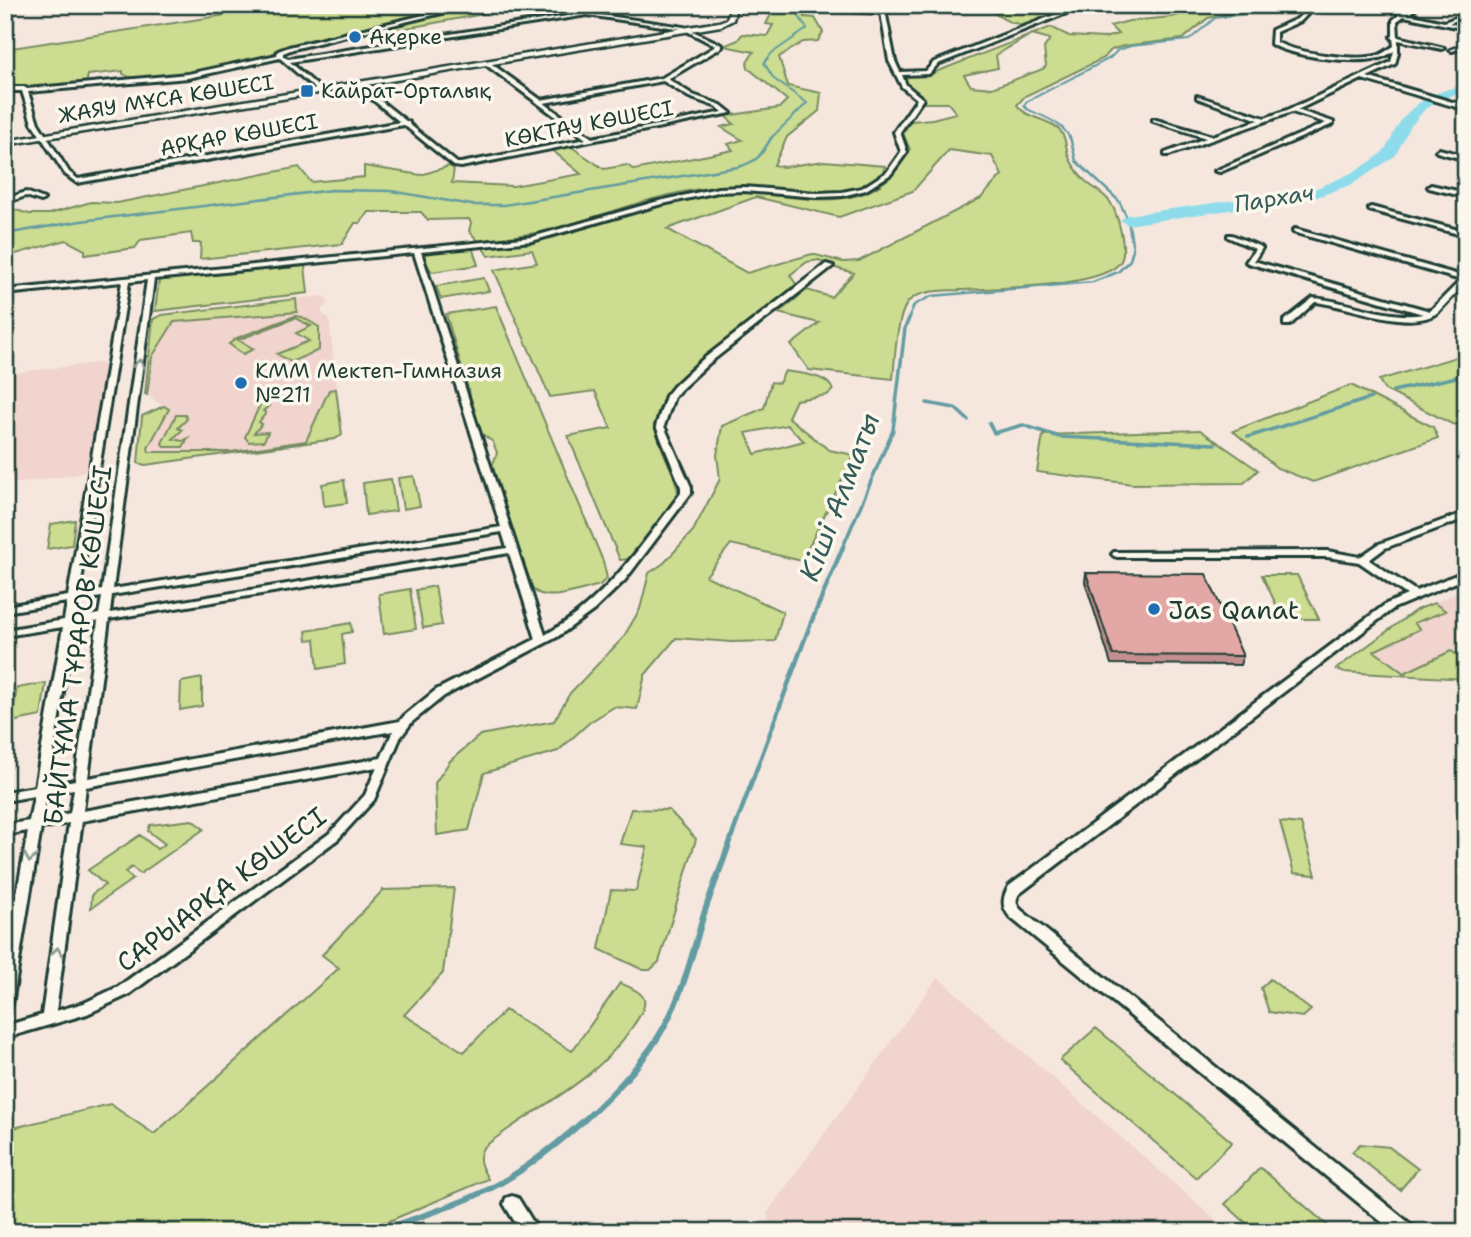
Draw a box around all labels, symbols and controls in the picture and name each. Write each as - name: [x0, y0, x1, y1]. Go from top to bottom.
- place label: Ақерке: [369, 23, 442, 51]
- marker: Ақерке: [347, 29, 363, 45]
- street label: ЖАЯУ МҰСА КӨШЕСІ: [56, 68, 276, 130]
- place label: Кайрат-Орталық: [321, 77, 491, 105]
- marker: Кайрат-Орталық: [299, 83, 315, 99]
- street label: КӨКТАУ КӨШЕСІ: [502, 94, 676, 154]
- street label: АРҚАР КӨШЕСІ: [158, 107, 320, 163]
- water label: Пархач: [1232, 177, 1316, 219]
- place label: КММ Мектеп-Гимназия №211: [255, 357, 502, 409]
- one-way arrow: [131, 358, 146, 370]
- marker: КММ Мектеп-Гимназия №211: [233, 375, 249, 391]
- water label: Кіші Алматы: [789, 407, 889, 587]
- street label: БАЙТҰМА ТҰРАРОВ КӨШЕСІ: [34, 463, 120, 827]
- place label: Jas Qanat: [1168, 592, 1299, 627]
- marker: Jas Qanat: [1146, 601, 1162, 617]
- street label: САРЫАРҚА КӨШЕСІ: [109, 799, 333, 979]
- one-way arrow: [23, 852, 38, 864]
- one-way arrow: [50, 946, 65, 958]

